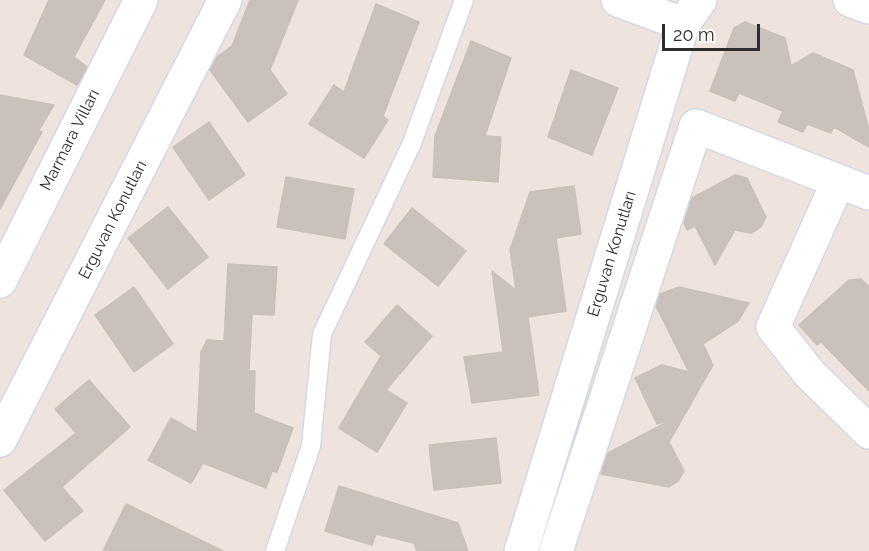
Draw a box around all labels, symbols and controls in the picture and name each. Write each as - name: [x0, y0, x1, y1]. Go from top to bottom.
- scale bar: [665, 12, 762, 50]
- text: 20 m: [673, 24, 715, 45]
- street label: Marmara Vilları: [36, 86, 104, 194]
- street label: Erguvan Konutları: [75, 157, 151, 283]
- street label: Erguvan Konutları: [584, 189, 640, 319]

